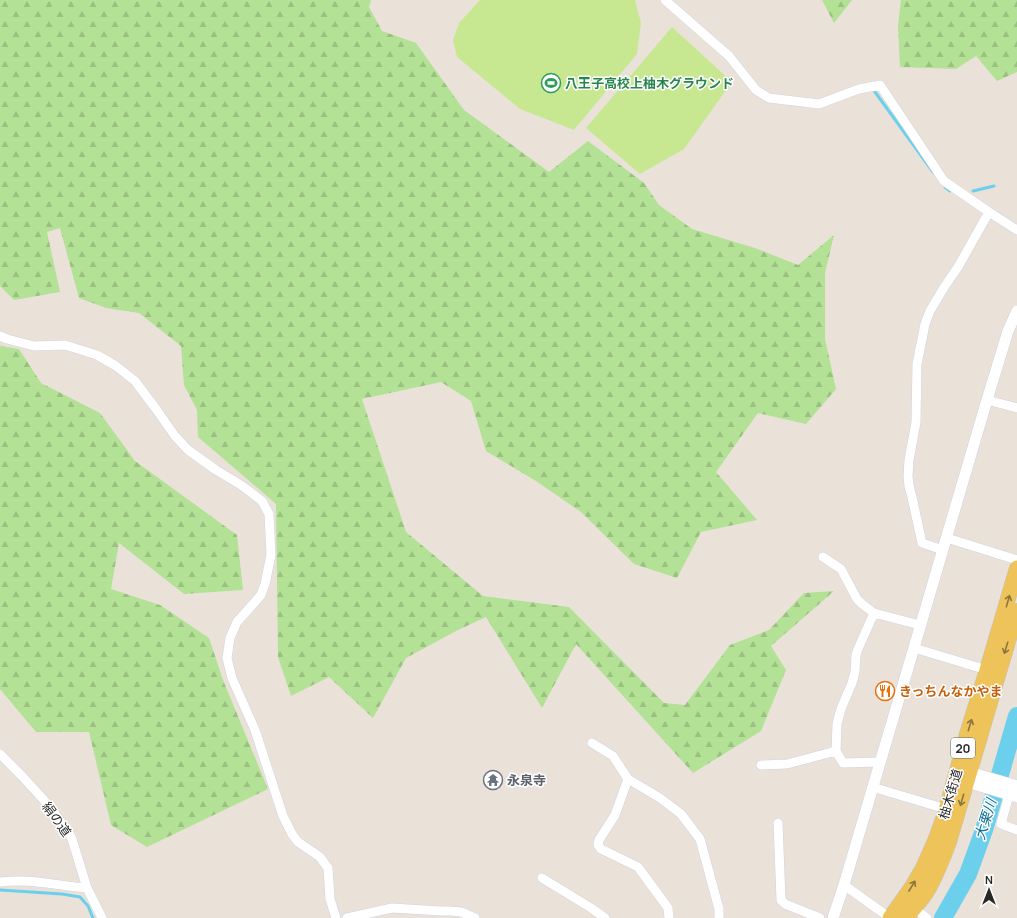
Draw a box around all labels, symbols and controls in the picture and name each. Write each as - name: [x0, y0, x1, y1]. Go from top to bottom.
- sports icon: 八王子高校上柚木グラウンド: [540, 72, 562, 94]
- place label: 八王子高校上柚木グラウンド: [565, 74, 734, 92]
- one-way arrow: [1004, 594, 1012, 607]
- one-way arrow: [1002, 642, 1009, 655]
- restaurant icon: きっちんなかやま: [874, 680, 896, 702]
- place label: きっちんなかやま: [899, 682, 1002, 700]
- one-way arrow: [967, 719, 974, 732]
- road number: 20: [951, 738, 975, 758]
- street label: 柚木街道: [934, 767, 966, 821]
- temple icon: 永泉寺: [482, 769, 504, 791]
- place label: 永泉寺: [507, 771, 546, 789]
- one-way arrow: [957, 793, 965, 806]
- water label: 大栗川: [970, 794, 1001, 842]
- street label: 絹の道: [38, 798, 76, 840]
- north arrow: [969, 870, 1009, 910]
- text: N: [985, 872, 993, 887]
- one-way arrow: [908, 881, 917, 892]

